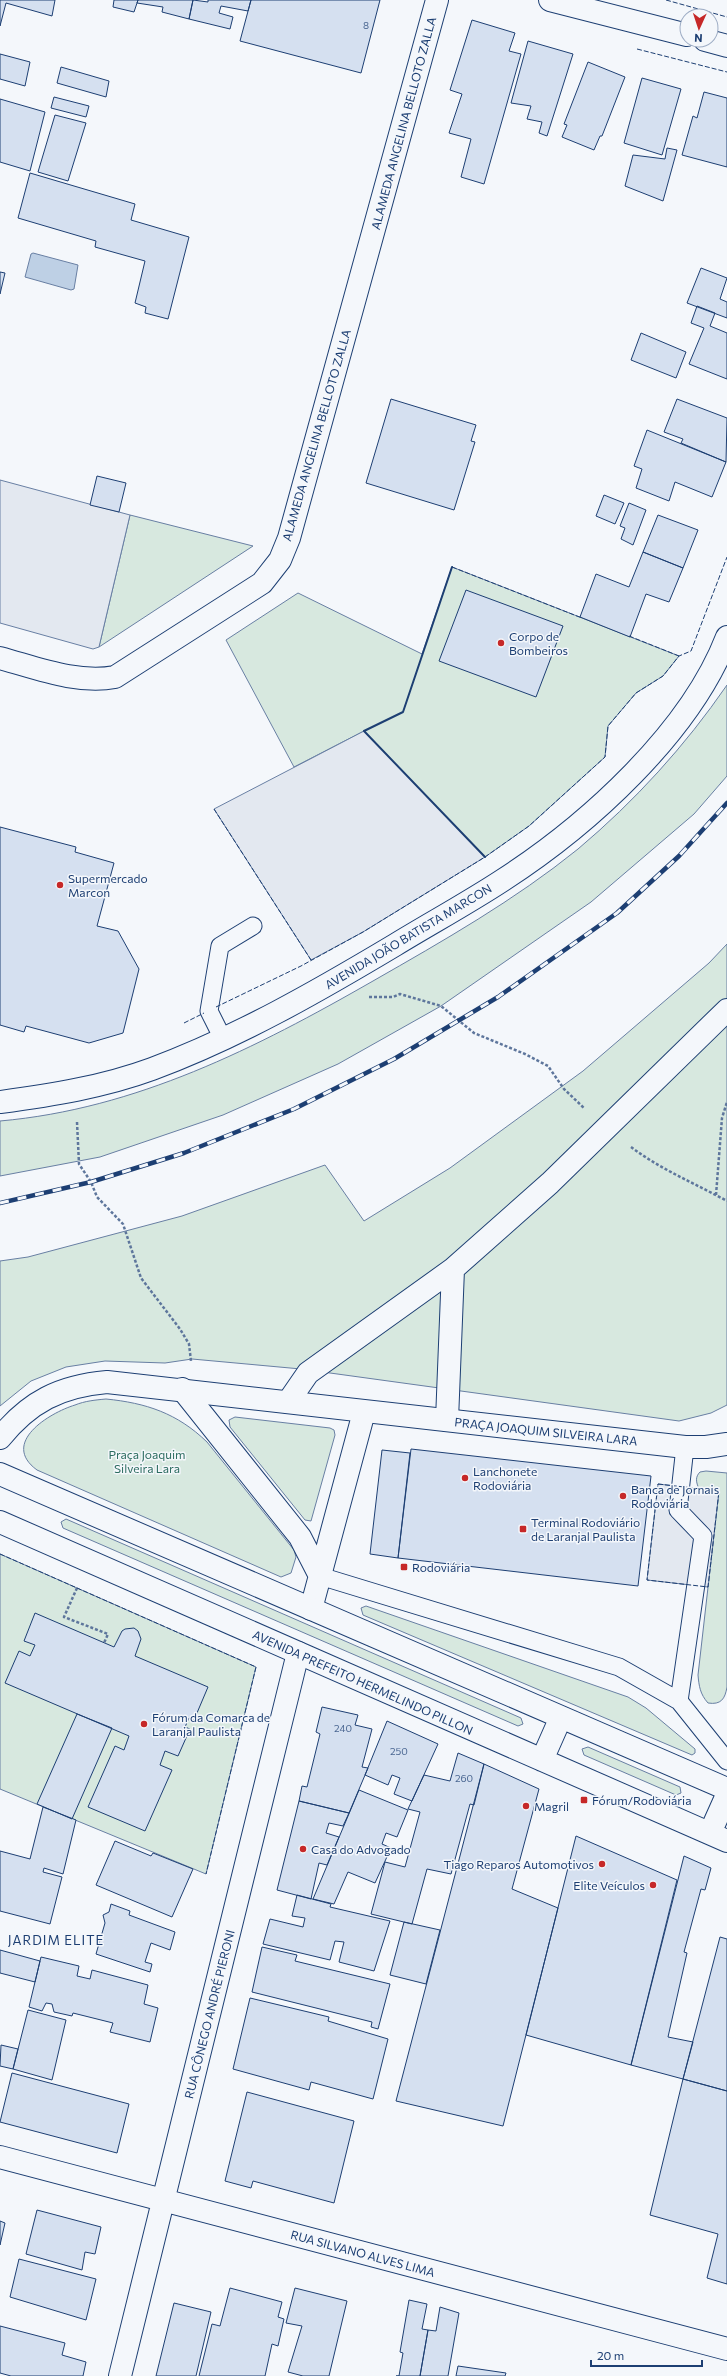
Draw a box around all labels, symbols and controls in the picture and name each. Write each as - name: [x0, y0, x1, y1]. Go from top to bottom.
- north arrow: [679, 8, 719, 48]
- street label: ALAMEDA ANGELINA BELLOTO ZALLA: [368, 15, 438, 231]
- house number: 8: [363, 19, 369, 31]
- text: N: [694, 32, 703, 45]
- street label: ALAMEDA ANGELINA BELLOTO ZALLA: [279, 327, 353, 543]
- place label: Corpo de Bombeiros: [509, 629, 568, 657]
- marker: Corpo de Bombeiros: [496, 638, 506, 648]
- place label: Supermercado Marcon: [68, 871, 148, 899]
- marker: Supermercado Marcon: [55, 880, 65, 890]
- street label: AVENIDA JOÃO BATISTA MARCON: [322, 881, 494, 992]
- street label: PRAÇA JOAQUIM SILVEIRA LARA: [454, 1414, 638, 1449]
- park label: Praça Joaquim Silveira Lara: [108, 1447, 186, 1475]
- place label: Lanchonete Rodoviária: [473, 1464, 537, 1492]
- marker: Lanchonete Rodoviária: [460, 1473, 470, 1483]
- place label: Banca de Jornais Rodoviária: [631, 1482, 719, 1510]
- marker: Banca de Jornais Rodoviária: [618, 1491, 628, 1501]
- place label: Terminal Rodoviário de Laranjal Paulista: [531, 1515, 640, 1543]
- marker: Terminal Rodoviário de Laranjal Paulista: [518, 1524, 528, 1534]
- place label: Rodoviária: [412, 1560, 470, 1574]
- marker: Rodoviária: [399, 1562, 409, 1572]
- street label: AVENIDA PREFEITO HERMELINDO PILLON: [251, 1627, 475, 1737]
- place label: Fórum da Comarca de Laranjal Paulista: [152, 1710, 270, 1738]
- marker: Fórum da Comarca de Laranjal Paulista: [139, 1719, 149, 1729]
- house number: 240: [334, 1722, 352, 1734]
- house number: 250: [390, 1745, 408, 1757]
- house number: 260: [455, 1772, 473, 1784]
- place label: Fórum/Rodoviária: [592, 1793, 691, 1807]
- marker: Fórum/Rodoviária: [579, 1795, 589, 1805]
- place label: Magril: [534, 1799, 569, 1813]
- marker: Magril: [521, 1801, 531, 1811]
- place label: Casa do Advogado: [311, 1842, 411, 1856]
- marker: Casa do Advogado: [298, 1844, 308, 1854]
- place label: Tiago Reparos Automotivos: [443, 1857, 594, 1871]
- marker: Tiago Reparos Automotivos: [597, 1859, 607, 1869]
- place label: Elite Veículos: [573, 1878, 645, 1892]
- marker: Elite Veículos: [648, 1880, 658, 1890]
- street label: RUA CÔNEGO ANDRÉ PIERONI: [181, 1928, 237, 2100]
- district label: JARDIM ELITE: [8, 1932, 104, 1948]
- street label: RUA SILVANO ALVES LIMA: [289, 2227, 437, 2279]
- scale bar: [591, 2342, 702, 2368]
- text: 20 m: [597, 2348, 624, 2362]

